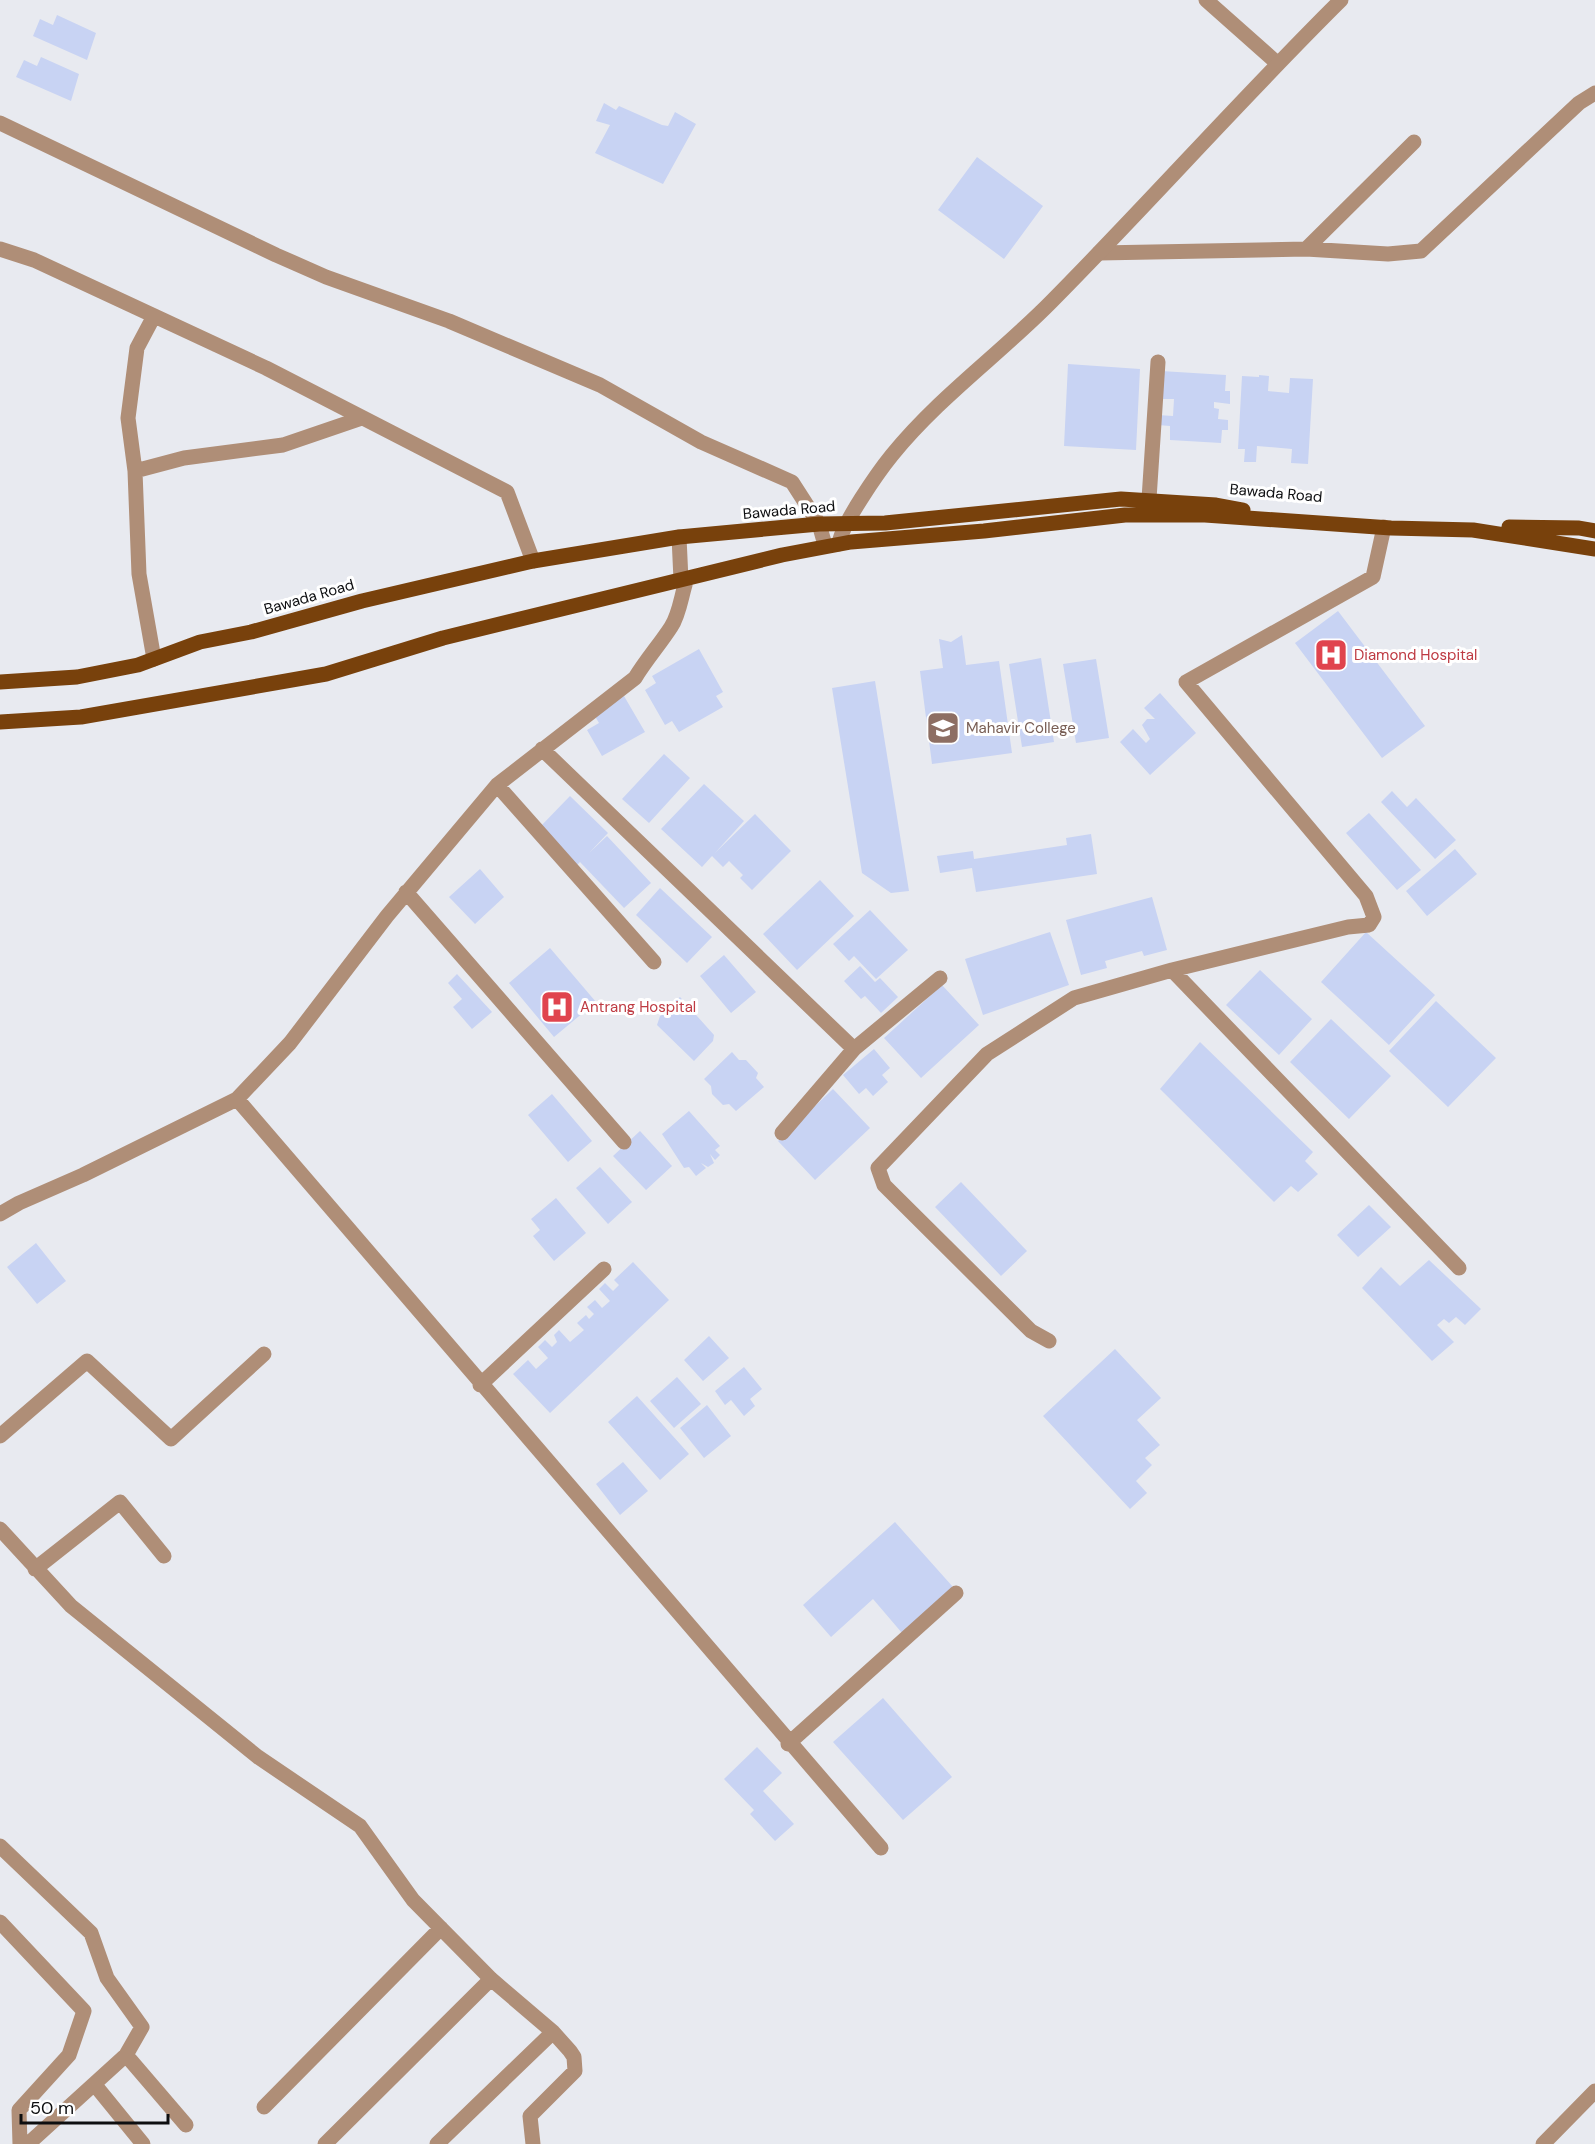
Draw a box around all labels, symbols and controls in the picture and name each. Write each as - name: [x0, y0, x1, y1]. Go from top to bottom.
- street label: Bawada Road: [1229, 479, 1323, 507]
- street label: Bawada Road: [742, 496, 836, 524]
- street label: Bawada Road: [262, 575, 356, 619]
- hospital icon: Diamond Hospital: [1313, 637, 1349, 673]
- place label: Diamond Hospital: [1354, 645, 1477, 665]
- school or university icon: Mahavir College: [925, 710, 961, 746]
- place label: Mahavir College: [966, 718, 1076, 738]
- hospital icon: Antrang Hospital: [539, 989, 575, 1025]
- place label: Antrang Hospital: [580, 997, 696, 1017]
- scale bar: [21, 2087, 168, 2125]
- text: 50 m: [30, 2096, 74, 2120]

